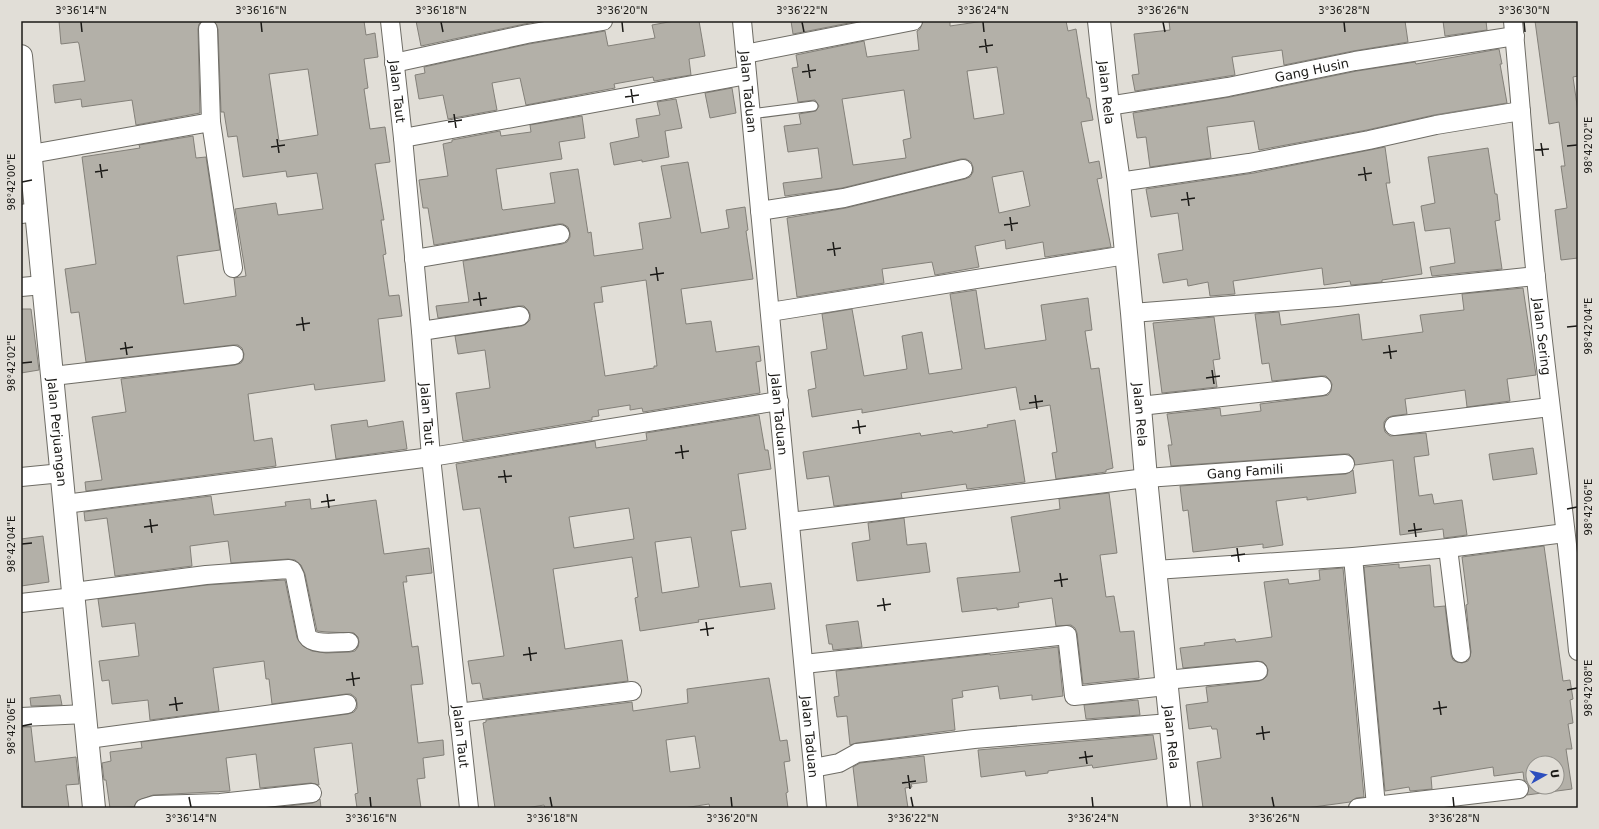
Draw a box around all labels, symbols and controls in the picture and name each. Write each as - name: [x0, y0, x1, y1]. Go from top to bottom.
- text: 3°36'14"N: [55, 5, 107, 16]
- text: 3°36'16"N: [235, 5, 287, 16]
- text: 3°36'18"N: [415, 5, 467, 16]
- text: 3°36'20"N: [596, 5, 648, 16]
- text: 3°36'22"N: [776, 5, 828, 16]
- text: 3°36'24"N: [957, 5, 1009, 16]
- text: 3°36'26"N: [1137, 5, 1189, 16]
- text: 3°36'28"N: [1318, 5, 1370, 16]
- text: 3°36'30"N: [1498, 5, 1550, 16]
- street label: Jalan Taduan: [737, 49, 760, 133]
- street label: Gang Husin: [1273, 55, 1350, 85]
- street label: Jalan Taut: [387, 58, 409, 124]
- street label: Jalan Rela: [1096, 59, 1118, 125]
- text: 98°42'02"E: [1583, 117, 1594, 173]
- text: 98°42'00"E: [6, 154, 17, 210]
- street label: Jalan Sering: [1531, 296, 1554, 376]
- text: 98°42'04"E: [1583, 298, 1594, 354]
- text: 98°42'02"E: [6, 335, 17, 391]
- street label: Jalan Taduan: [768, 372, 791, 456]
- street label: Jalan Perjuangan: [45, 376, 70, 487]
- street label: Jalan Taut: [418, 381, 438, 446]
- street label: Jalan Rela: [1130, 381, 1151, 447]
- street label: Gang Famili: [1206, 461, 1284, 481]
- text: 98°42'06"E: [1583, 479, 1594, 535]
- text: 98°42'04"E: [6, 516, 17, 572]
- text: 98°42'08"E: [1583, 660, 1594, 716]
- street label: Jalan Taduan: [799, 694, 822, 778]
- text: 98°42'06"E: [6, 698, 17, 754]
- street label: Jalan Taut: [450, 703, 472, 768]
- street label: Jalan Rela: [1161, 704, 1183, 770]
- north arrow: [1525, 755, 1565, 795]
- text: U: [1547, 768, 1561, 779]
- text: 3°36'14"N: [165, 813, 217, 824]
- text: 3°36'16"N: [345, 813, 397, 824]
- text: 3°36'18"N: [526, 813, 578, 824]
- text: 3°36'20"N: [706, 813, 758, 824]
- text: 3°36'22"N: [887, 813, 939, 824]
- text: 3°36'24"N: [1067, 813, 1119, 824]
- text: 3°36'26"N: [1248, 813, 1300, 824]
- text: 3°36'28"N: [1428, 813, 1480, 824]

